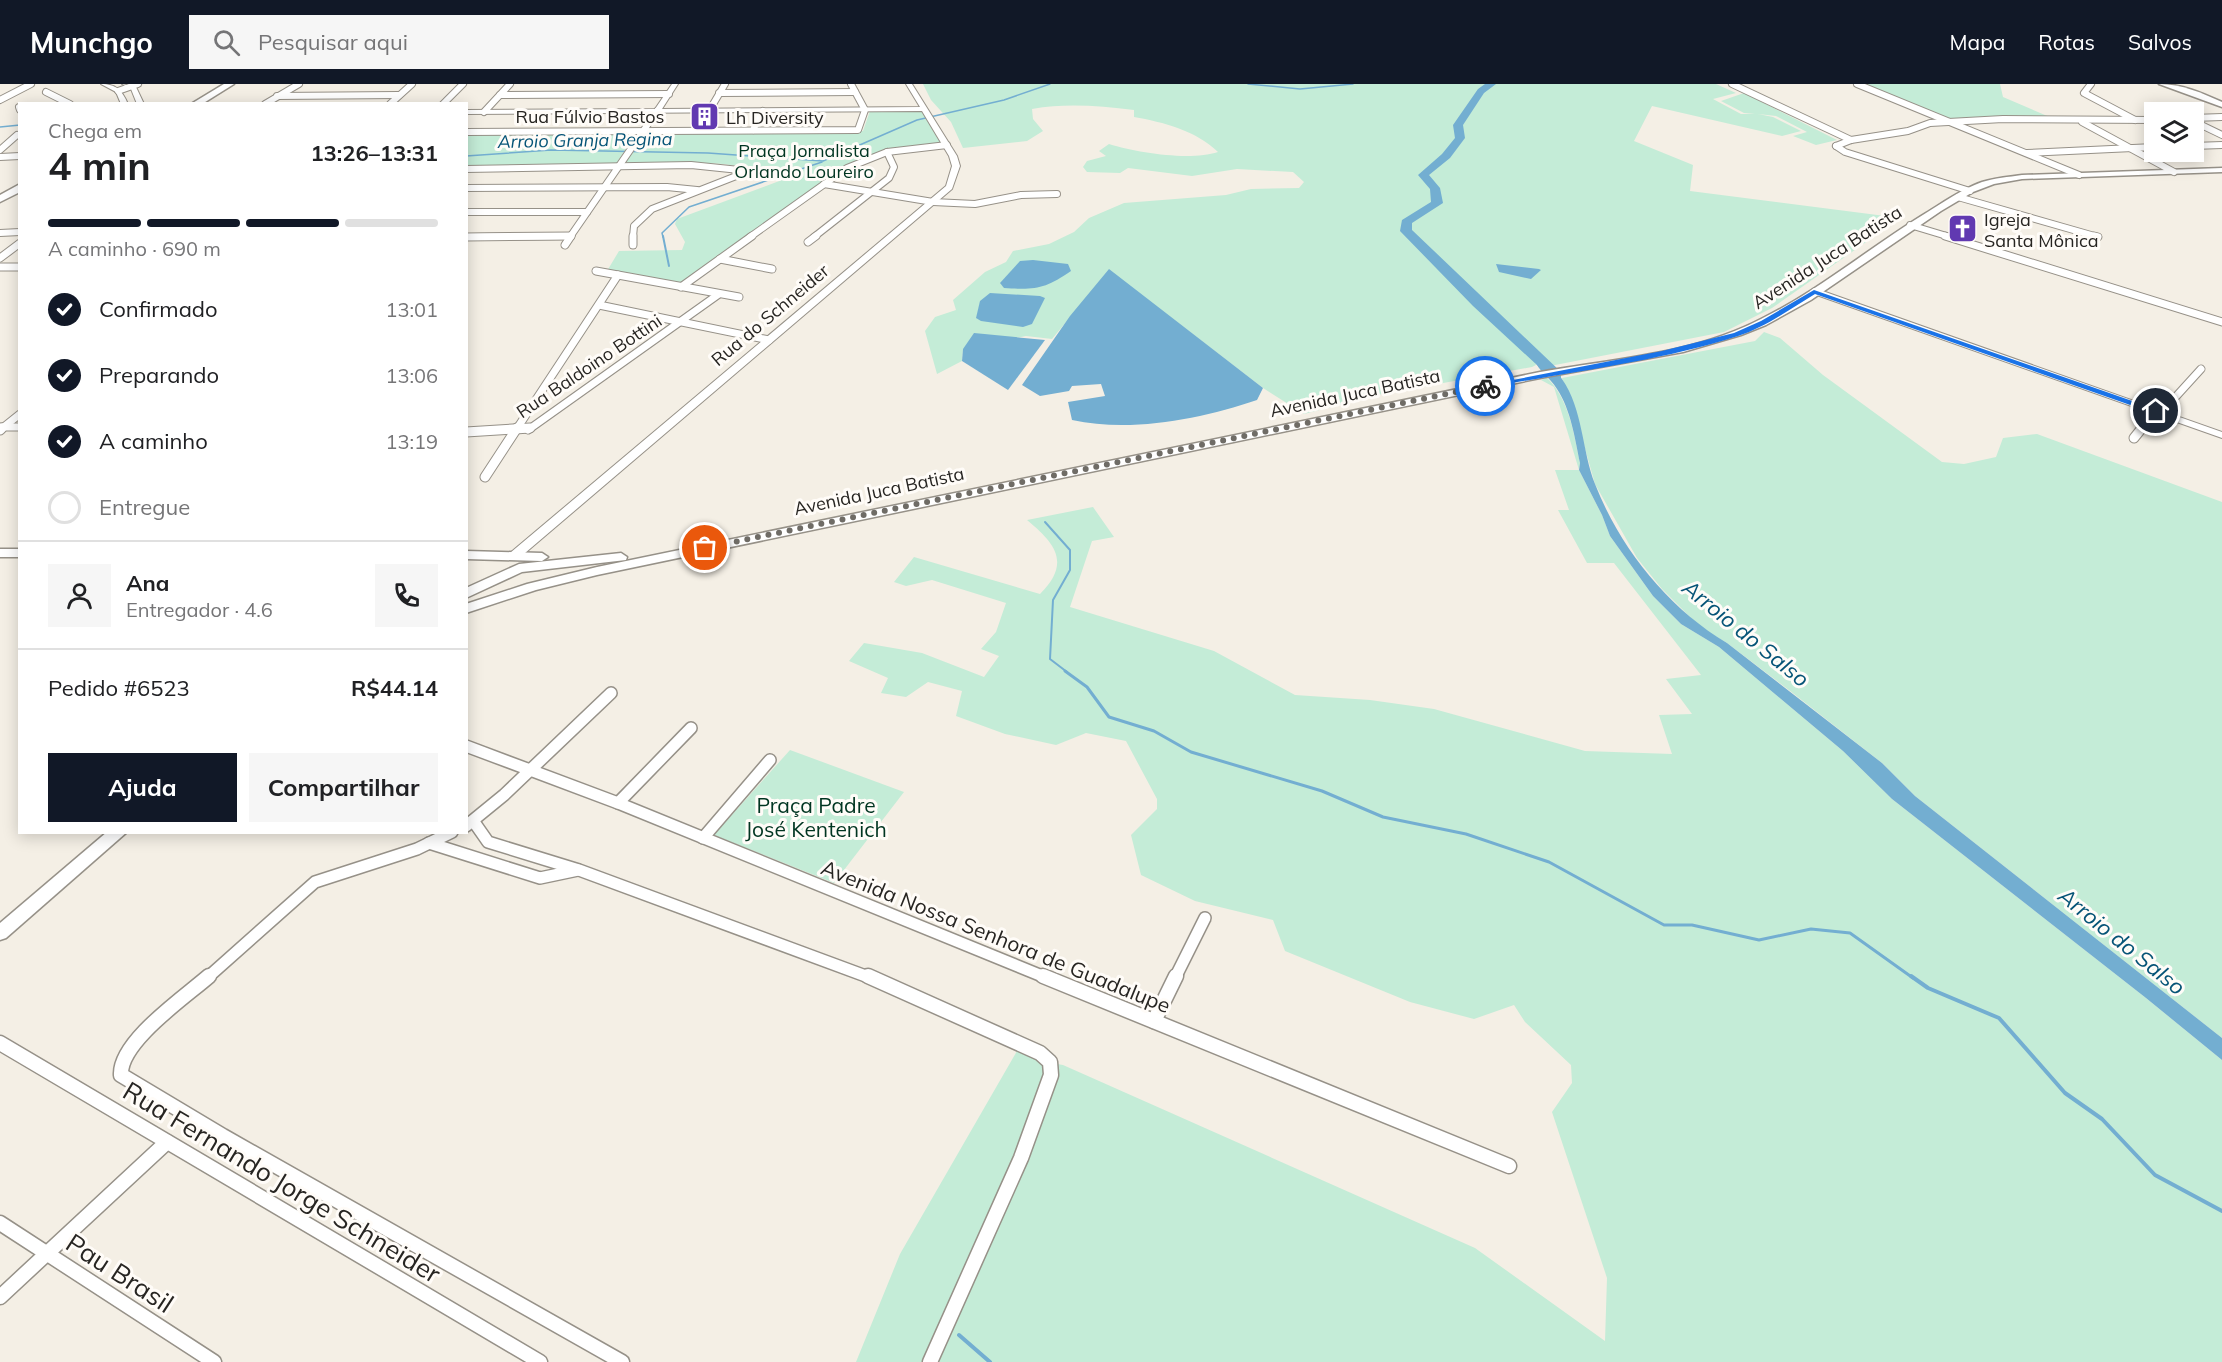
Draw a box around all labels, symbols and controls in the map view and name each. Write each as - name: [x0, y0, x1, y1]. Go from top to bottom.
- search box: [189, 15, 609, 69]
- text: Munchgo: [30, 25, 153, 60]
- icon: search: [210, 26, 243, 59]
- text: Pesquisar aqui: [258, 28, 408, 56]
- text: Mapa: [1950, 29, 2005, 55]
- text: Rotas: [2038, 29, 2095, 55]
- text: Salvos: [2128, 29, 2192, 55]
- building icon: Lh Diversity: [689, 101, 721, 133]
- map controls: [2144, 102, 2204, 162]
- button: layers: [2144, 102, 2204, 162]
- street label: Rua Fúlvio Bastos: [515, 105, 665, 128]
- place label: Lh Diversity: [726, 106, 824, 129]
- text: Chega em: [48, 118, 142, 143]
- water label: Arroio Granja Regina: [496, 127, 673, 153]
- text: 13:26–13:31: [310, 139, 438, 167]
- park label: Praça Jornalista Orlando Loureiro: [734, 139, 874, 183]
- text: 4 min: [48, 141, 151, 190]
- street label: Avenida Juca Batista: [1748, 200, 1906, 314]
- place label: Igreja Santa Mônica: [1984, 208, 2099, 252]
- church icon: Igreja Santa Mônica: [1947, 213, 1979, 245]
- text: A caminho · 690 m: [48, 236, 221, 261]
- street label: Rua do Schneider: [706, 259, 834, 371]
- icon: check: [48, 293, 81, 326]
- text: Confirmado: [99, 295, 218, 323]
- text: 13:01: [385, 297, 438, 322]
- street label: Rua Baldoino Bottini: [512, 309, 666, 423]
- courier: [1455, 356, 1515, 416]
- icon: check: [48, 359, 81, 392]
- text: Preparando: [99, 361, 219, 389]
- text: 13:06: [385, 363, 438, 388]
- street label: Avenida Juca Batista: [1268, 364, 1442, 422]
- icon: bike: [1469, 370, 1502, 403]
- pin: [2130, 385, 2181, 436]
- icon: home: [2139, 394, 2172, 427]
- icon: check: [48, 425, 81, 458]
- text: A caminho: [99, 427, 208, 455]
- text: 13:19: [385, 429, 438, 454]
- street label: Avenida Juca Batista: [792, 462, 966, 520]
- text: Entregue: [99, 493, 190, 521]
- pin: [679, 522, 730, 573]
- icon: bag: [688, 531, 721, 564]
- button: person: [48, 564, 111, 627]
- button: phone: [375, 564, 438, 627]
- text: Ana: [126, 569, 169, 597]
- water label: Arroio do Salso: [1676, 573, 1815, 693]
- text: Entregador · 4.6: [126, 597, 273, 622]
- text: Pedido #6523: [48, 674, 190, 702]
- text: R$44.14: [351, 674, 438, 702]
- button: Ajuda: [48, 753, 237, 822]
- button: Compartilhar: [249, 753, 438, 822]
- park label: Praça Padre José Kentenich: [745, 792, 887, 842]
- street label: Avenida Nossa Senhora de Guadalupe: [818, 854, 1174, 1018]
- water label: Arroio do Salso: [2052, 881, 2191, 1001]
- street label: Rua Fernando Jorge Schneider: [117, 1074, 447, 1290]
- street label: Pau Brasil: [60, 1226, 180, 1320]

